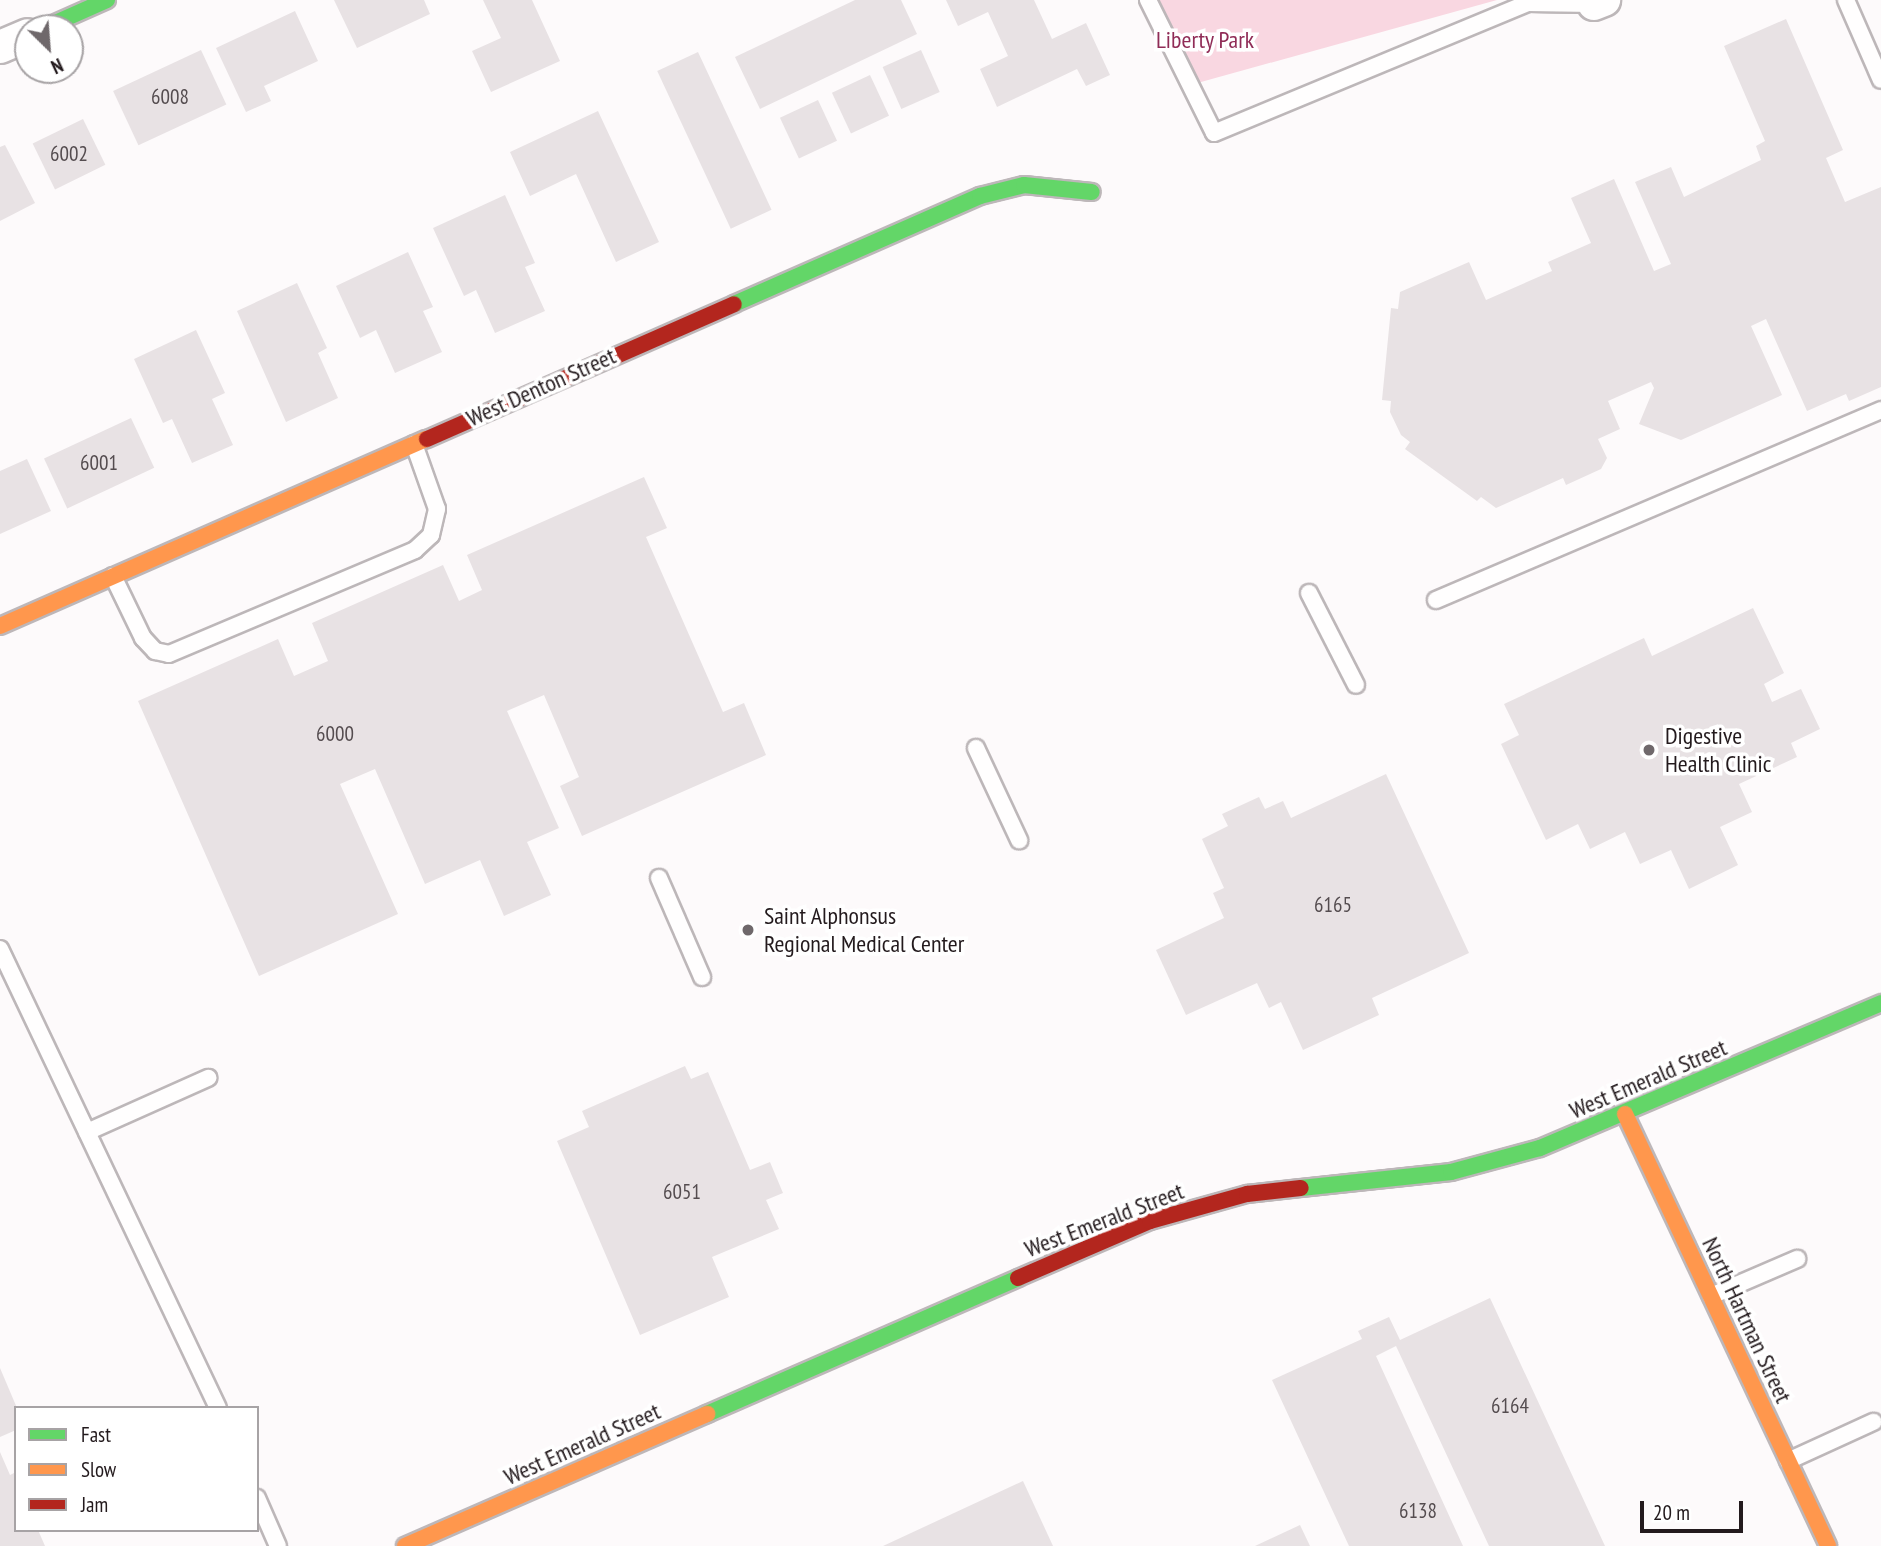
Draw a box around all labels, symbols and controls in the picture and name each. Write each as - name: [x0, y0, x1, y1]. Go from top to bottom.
- north arrow: [14, 14, 84, 84]
- park label: Liberty Park: [1156, 26, 1254, 54]
- text: N: [47, 53, 67, 79]
- house number: 6008: [151, 84, 189, 110]
- house number: 6002: [50, 141, 88, 167]
- street label: West Denton Street: [462, 341, 620, 433]
- house number: 6001: [80, 450, 118, 476]
- house number: 6000: [316, 721, 354, 747]
- place label: Digestive Health Clinic: [1665, 722, 1771, 778]
- marker: Digestive Health Clinic: [1639, 740, 1659, 760]
- house number: 6165: [1314, 892, 1352, 918]
- place label: Saint Alphonsus Regional Medical Center: [764, 902, 964, 958]
- marker: Saint Alphonsus Regional Medical Center: [738, 920, 758, 940]
- street label: West Emerald Street: [1565, 1033, 1731, 1125]
- street label: West Emerald Street: [1021, 1177, 1187, 1263]
- house number: 6051: [663, 1179, 701, 1205]
- street label: North Hartman Street: [1696, 1233, 1798, 1407]
- house number: 6164: [1491, 1393, 1529, 1419]
- street label: West Emerald Street: [500, 1397, 664, 1491]
- legend: [14, 1406, 259, 1532]
- text: Fast: [81, 1421, 111, 1448]
- text: Slow: [81, 1456, 116, 1483]
- scale bar: [1643, 1486, 1746, 1530]
- text: Jam: [81, 1491, 108, 1518]
- house number: 6138: [1399, 1498, 1437, 1524]
- text: 20 m: [1653, 1499, 1690, 1526]

